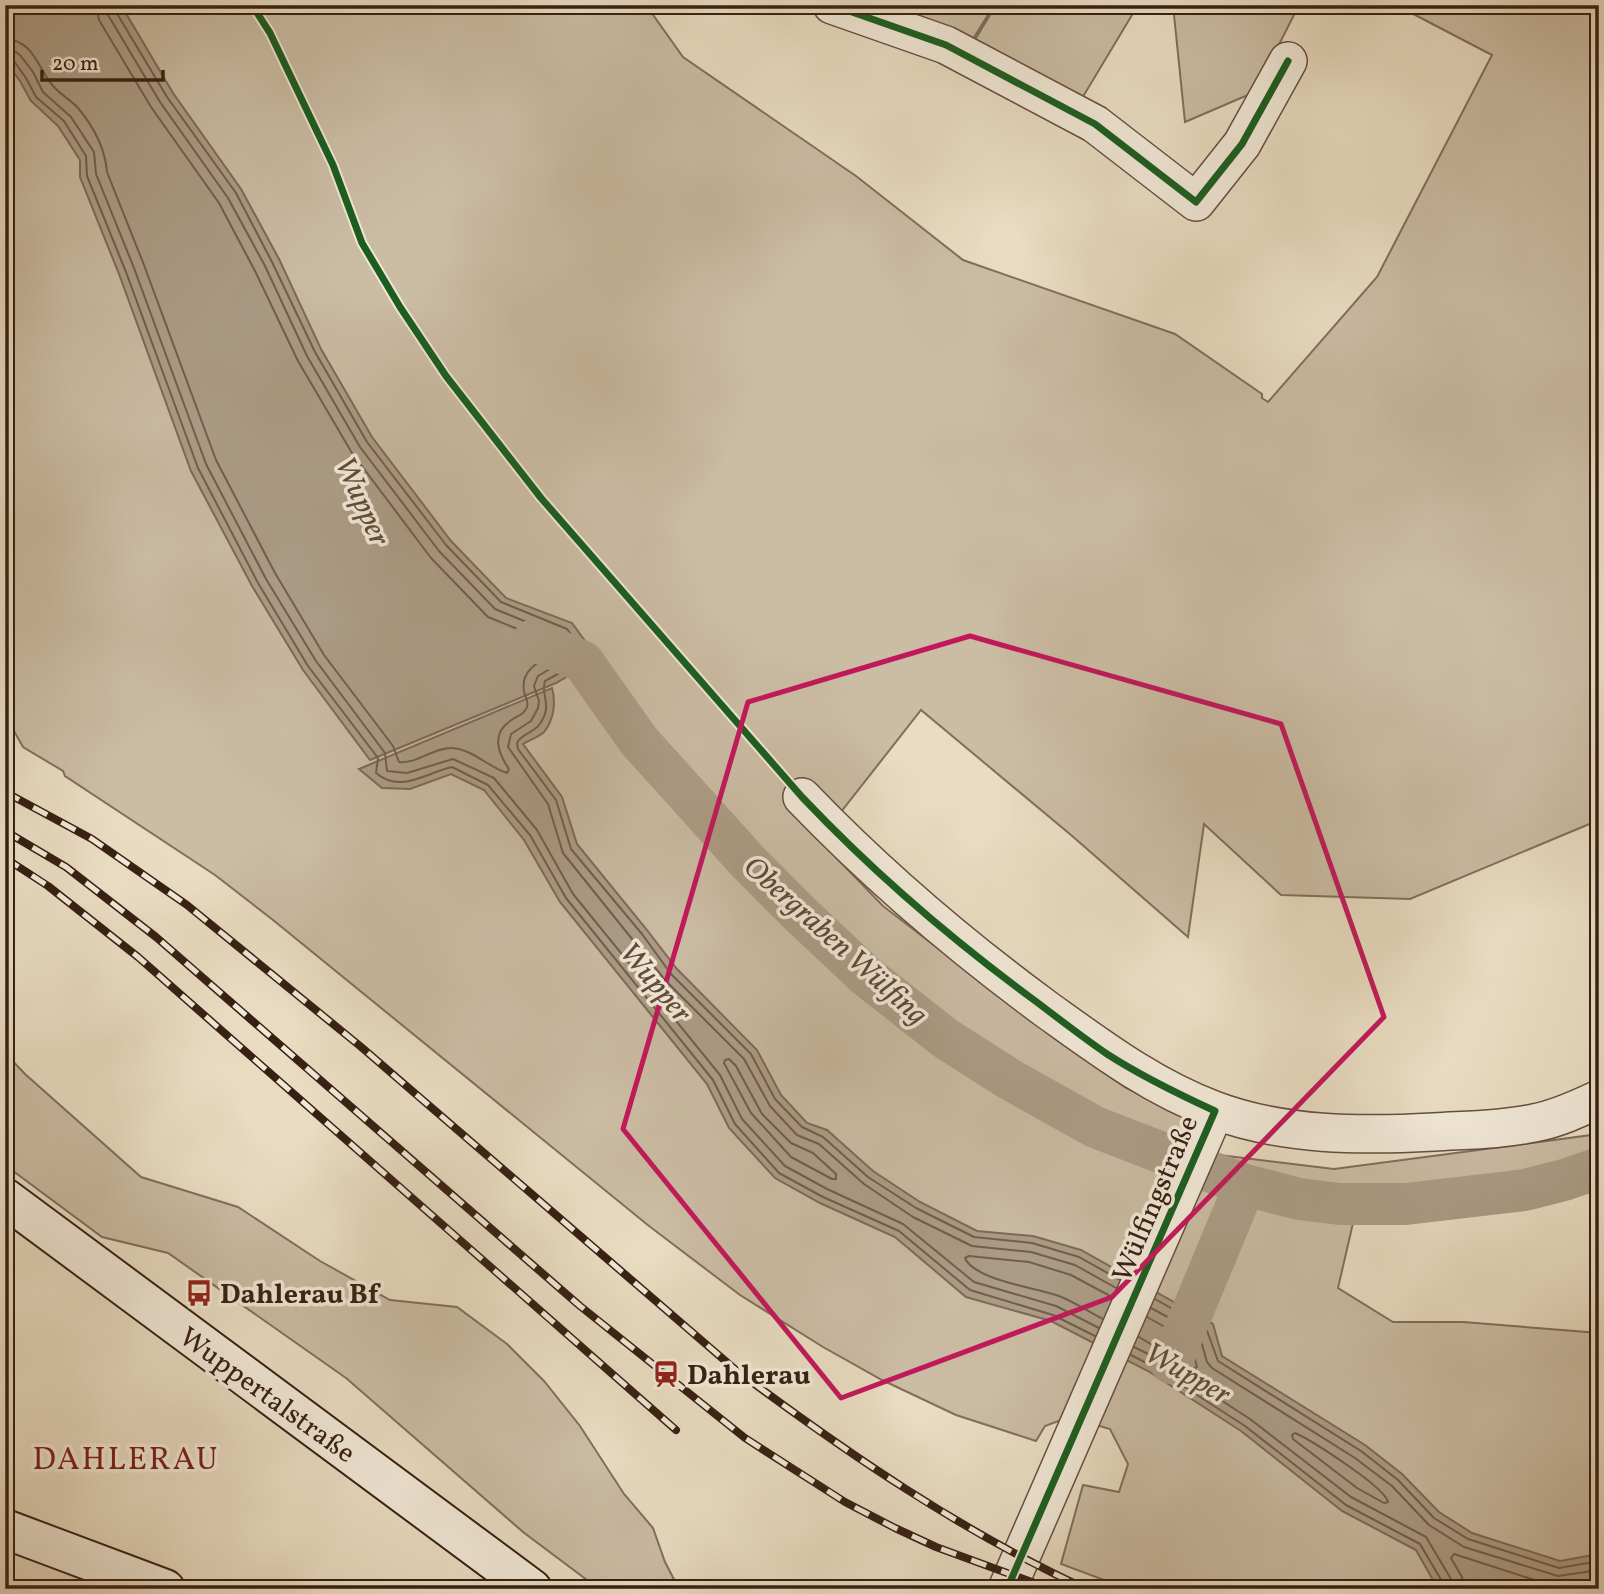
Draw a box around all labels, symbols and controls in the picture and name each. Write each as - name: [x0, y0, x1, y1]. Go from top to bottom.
- scale bar: [42, 38, 163, 82]
- text: 20 m: [52, 50, 98, 79]
- water label: Wupper: [323, 451, 400, 554]
- water label: Obergraben Wülfing: [733, 847, 936, 1036]
- water label: Wupper: [608, 934, 701, 1033]
- street label: Wülfingstraße: [1104, 1110, 1209, 1288]
- place label: Dahlerau Bf: [220, 1276, 381, 1315]
- bus stop icon: Dahlerau Bf: [184, 1278, 214, 1308]
- street label: Wuppertalstraße: [170, 1319, 363, 1473]
- water label: Wupper: [1136, 1333, 1239, 1417]
- place label: Dahlerau: [687, 1357, 810, 1396]
- station icon: Dahlerau: [651, 1359, 681, 1389]
- district label: DAHLERAU: [32, 1439, 220, 1483]

